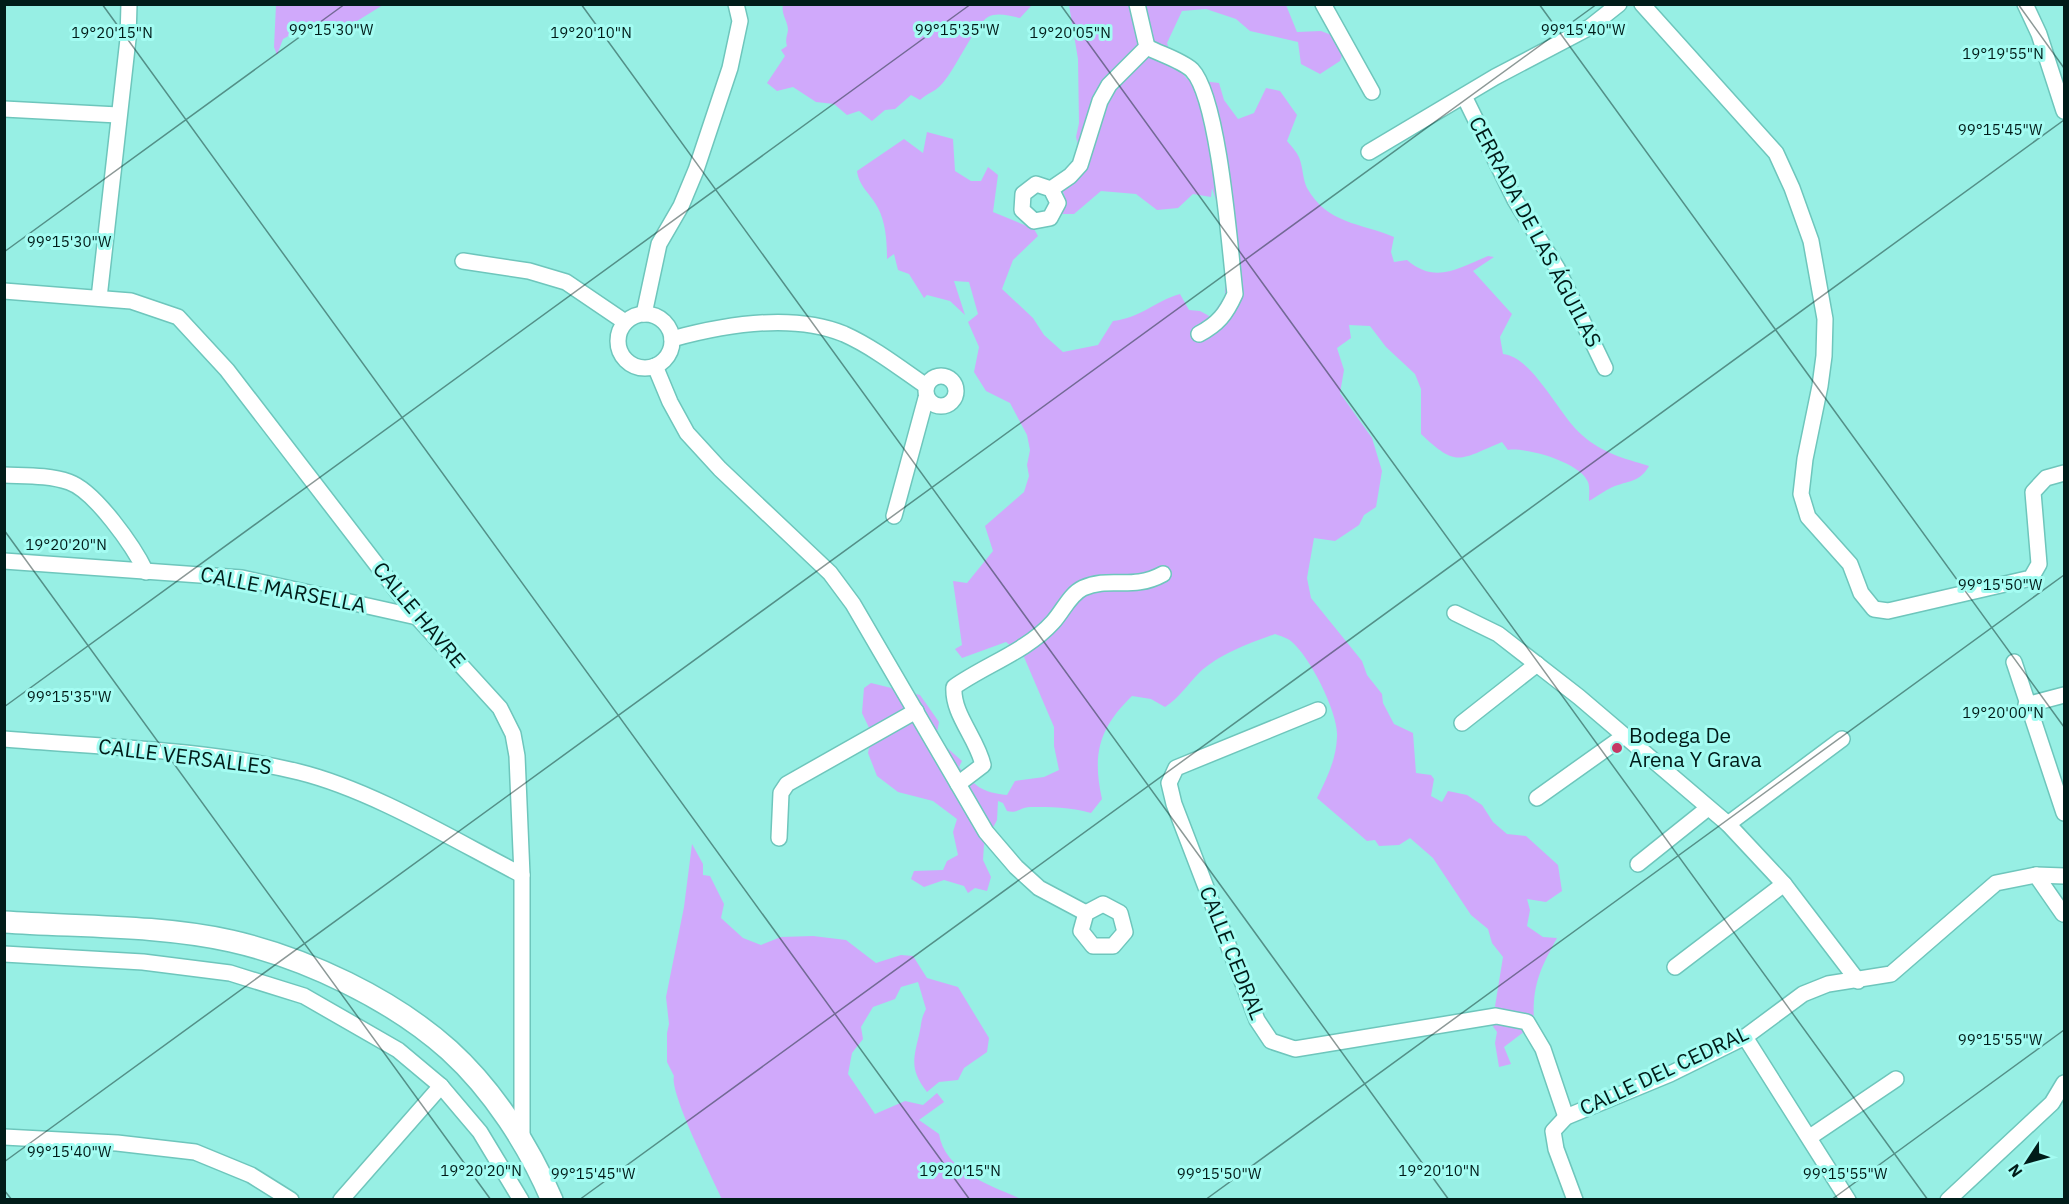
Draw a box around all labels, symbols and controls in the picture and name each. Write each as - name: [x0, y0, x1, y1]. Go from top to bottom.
- text: 99°15'30"W: [289, 20, 374, 39]
- text: 99°15'35"W: [915, 20, 1000, 39]
- text: 99°15'40"W: [1541, 20, 1626, 39]
- text: 19°20'15"N: [71, 23, 153, 42]
- text: 19°20'10"N: [550, 23, 632, 42]
- text: 19°20'05"N: [1029, 23, 1111, 42]
- text: 19°19'55"N: [1962, 44, 2044, 63]
- street label: CERRADA DE LAS ÁGUILAS: [1463, 111, 1609, 352]
- text: 99°15'45"W: [1958, 120, 2043, 139]
- text: 99°15'30"W: [27, 232, 112, 251]
- text: 19°20'20"N: [25, 535, 107, 554]
- street label: CALLE HAVRE: [367, 555, 472, 673]
- street label: CALLE MARSELLA: [198, 559, 368, 619]
- text: 99°15'50"W: [1958, 575, 2043, 594]
- text: 99°15'35"W: [27, 687, 112, 706]
- text: 19°20'00"N: [1962, 703, 2044, 722]
- place label: Bodega De Arena Y Grava: [1629, 721, 1762, 773]
- street label: CALLE VERSALLES: [97, 731, 273, 781]
- marker: Bodega De Arena Y Grava: [1610, 741, 1624, 755]
- street label: CALLE CEDRAL: [1193, 882, 1272, 1023]
- street label: CALLE DEL CEDRAL: [1575, 1019, 1753, 1122]
- text: 99°15'55"W: [1958, 1030, 2043, 1049]
- north arrow: [1997, 1132, 2057, 1192]
- text: 99°15'40"W: [27, 1142, 112, 1161]
- text: N: [2003, 1160, 2026, 1181]
- text: 19°20'20"N: [440, 1161, 522, 1180]
- text: 19°20'15"N: [919, 1161, 1001, 1180]
- text: 19°20'10"N: [1398, 1161, 1480, 1180]
- text: 99°15'45"W: [551, 1164, 636, 1183]
- text: 99°15'50"W: [1177, 1164, 1262, 1183]
- text: 99°15'55"W: [1803, 1164, 1888, 1183]

